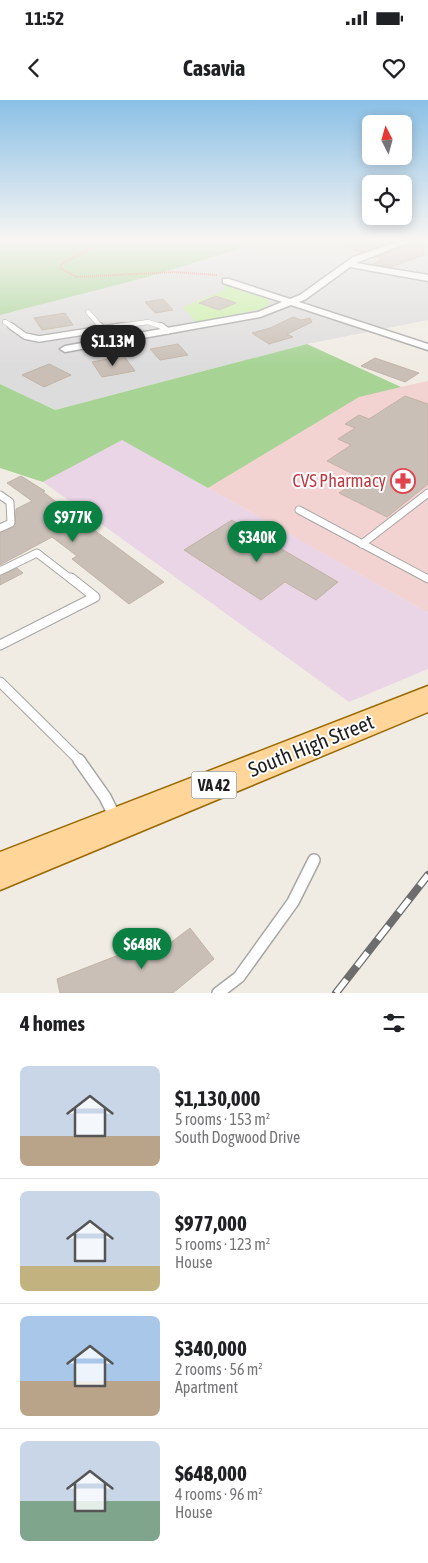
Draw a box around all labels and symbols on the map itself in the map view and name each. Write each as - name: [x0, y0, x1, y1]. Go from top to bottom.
- north arrow: [362, 115, 412, 165]
- pin: $1.13M: [72, 324, 154, 367]
- pharmacy icon: CVS Pharmacy: [390, 468, 416, 494]
- place label: CVS Pharmacy: [292, 470, 386, 491]
- pin: $977K: [38, 500, 108, 543]
- pin: $340K: [222, 520, 292, 563]
- street label: South High Street: [244, 709, 377, 781]
- road number: VA 42: [192, 772, 236, 798]
- pin: $648K: [107, 928, 177, 970]

